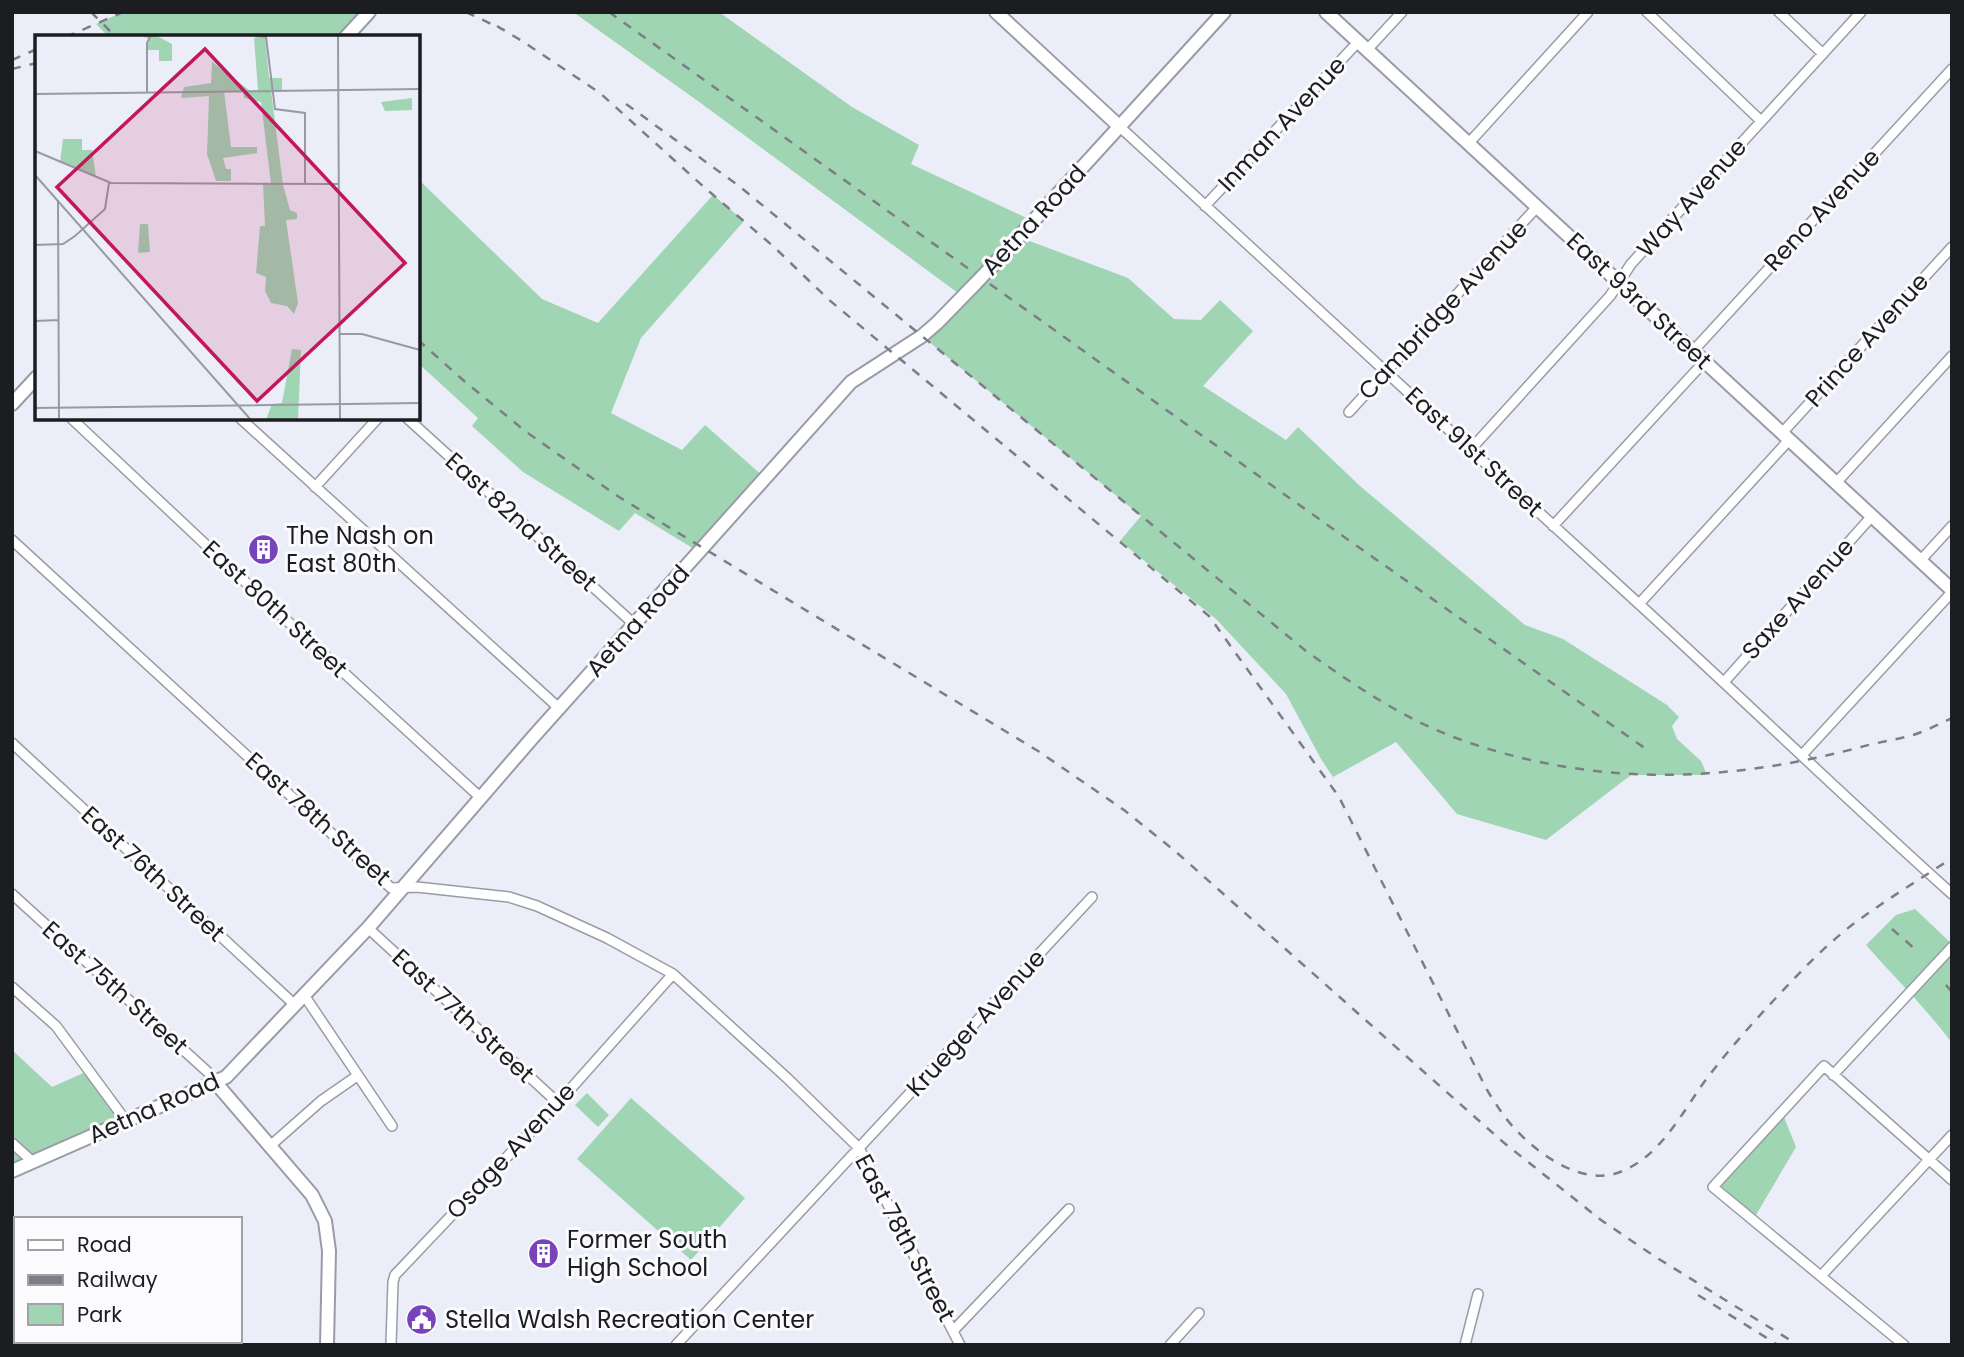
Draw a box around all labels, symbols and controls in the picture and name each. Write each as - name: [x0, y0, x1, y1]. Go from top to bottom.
- inset map: [35, 35, 420, 420]
- street label: Inman Avenue: [1210, 49, 1353, 199]
- street label: Way Avenue: [1629, 131, 1754, 264]
- street label: Reno Avenue: [1756, 141, 1887, 278]
- street label: Aetna Road: [974, 157, 1094, 282]
- street label: Cambridge Avenue: [1351, 213, 1535, 407]
- street label: East 93rd Street: [1560, 225, 1719, 377]
- street label: Prince Avenue: [1797, 265, 1936, 414]
- street label: East 91st Street: [1398, 379, 1550, 524]
- street label: East 82nd Street: [438, 445, 604, 599]
- place label: The Nash on East 80th: [286, 519, 434, 580]
- street label: Saxe Avenue: [1734, 531, 1861, 667]
- street label: East 80th Street: [196, 533, 355, 685]
- building icon: The Nash on East 80th: [246, 533, 280, 567]
- street label: Aetna Road: [578, 558, 697, 684]
- street label: East 78th Street: [238, 744, 398, 893]
- street label: East 76th Street: [74, 798, 232, 949]
- street label: East 75th Street: [35, 913, 195, 1062]
- street label: East 77th Street: [385, 941, 542, 1090]
- street label: Krueger Avenue: [899, 942, 1053, 1103]
- street label: Aetna Road: [83, 1064, 225, 1151]
- street label: Osage Avenue: [439, 1075, 582, 1226]
- street label: East 78th Street: [847, 1148, 963, 1327]
- legend: [14, 1217, 242, 1343]
- place label: Former South High School: [567, 1223, 727, 1284]
- text: Road: [77, 1230, 132, 1259]
- building icon: Former South High School: [527, 1237, 561, 1271]
- text: Railway: [77, 1265, 158, 1294]
- text: Park: [77, 1300, 122, 1329]
- public building icon: Stella Walsh Recreation Center: [405, 1303, 439, 1337]
- place label: Stella Walsh Recreation Center: [445, 1303, 814, 1336]

